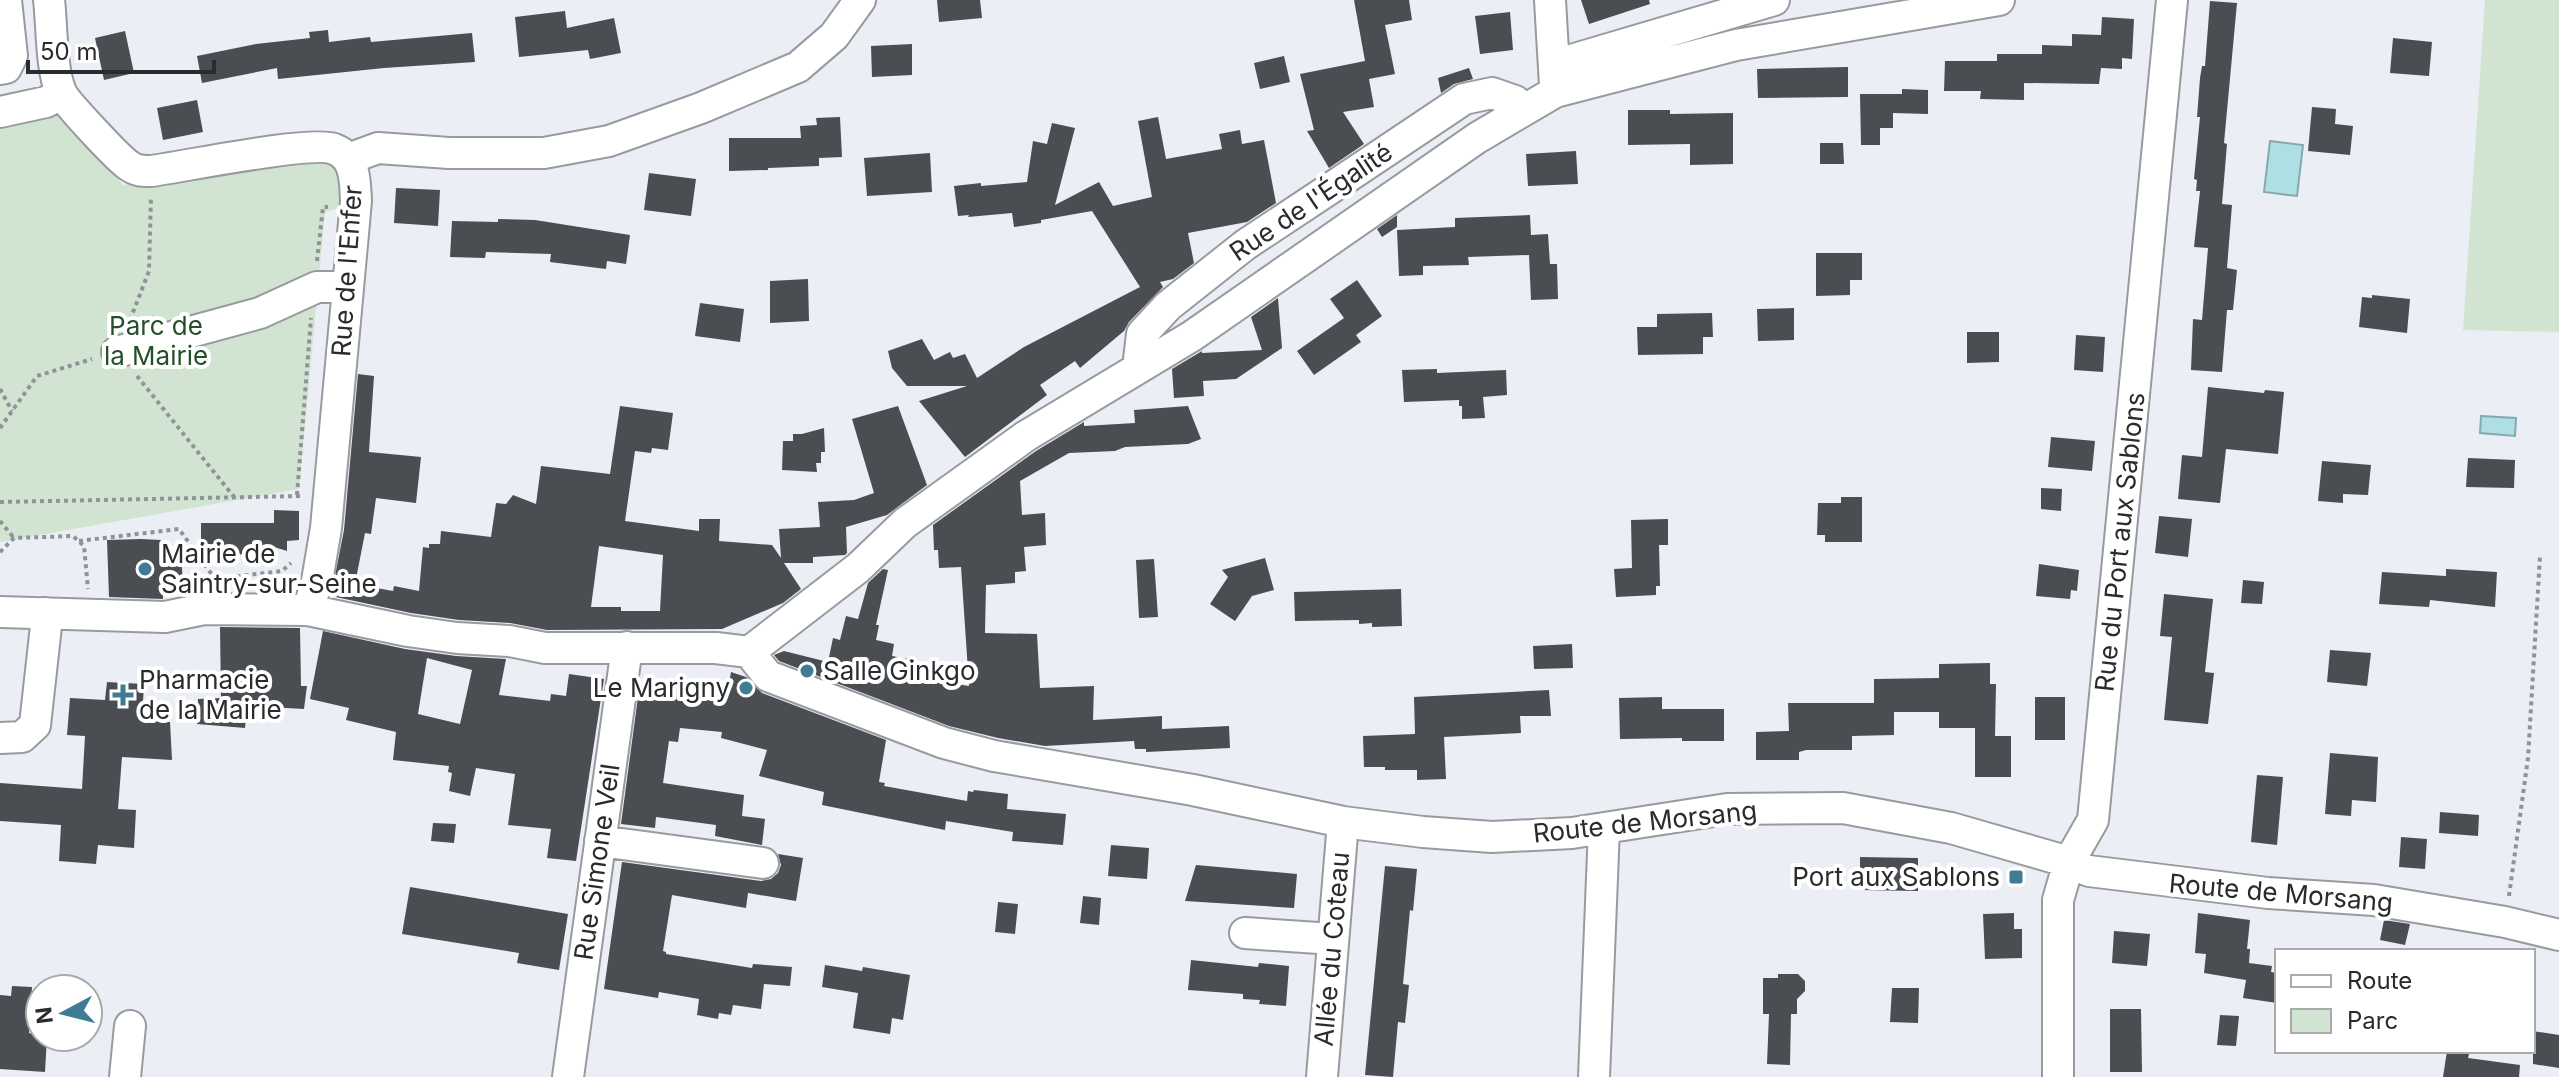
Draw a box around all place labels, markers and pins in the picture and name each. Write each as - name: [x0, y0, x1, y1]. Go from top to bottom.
- place label: Mairie de Saintry-sur-Seine: [161, 538, 377, 599]
- marker: Mairie de Saintry-sur-Seine: [136, 560, 154, 578]
- place label: Salle Ginkgo: [823, 655, 976, 686]
- marker: Salle Ginkgo: [798, 662, 816, 680]
- place label: Pharmacie de la Mairie: [139, 664, 282, 725]
- place label: Le Marigny: [593, 672, 730, 703]
- marker: Le Marigny: [737, 679, 755, 697]
- marker: Pharmacie de la Mairie: [114, 686, 132, 704]
- place label: Port aux Sablons: [1792, 861, 2000, 892]
- marker: Port aux Sablons: [2007, 868, 2025, 886]

